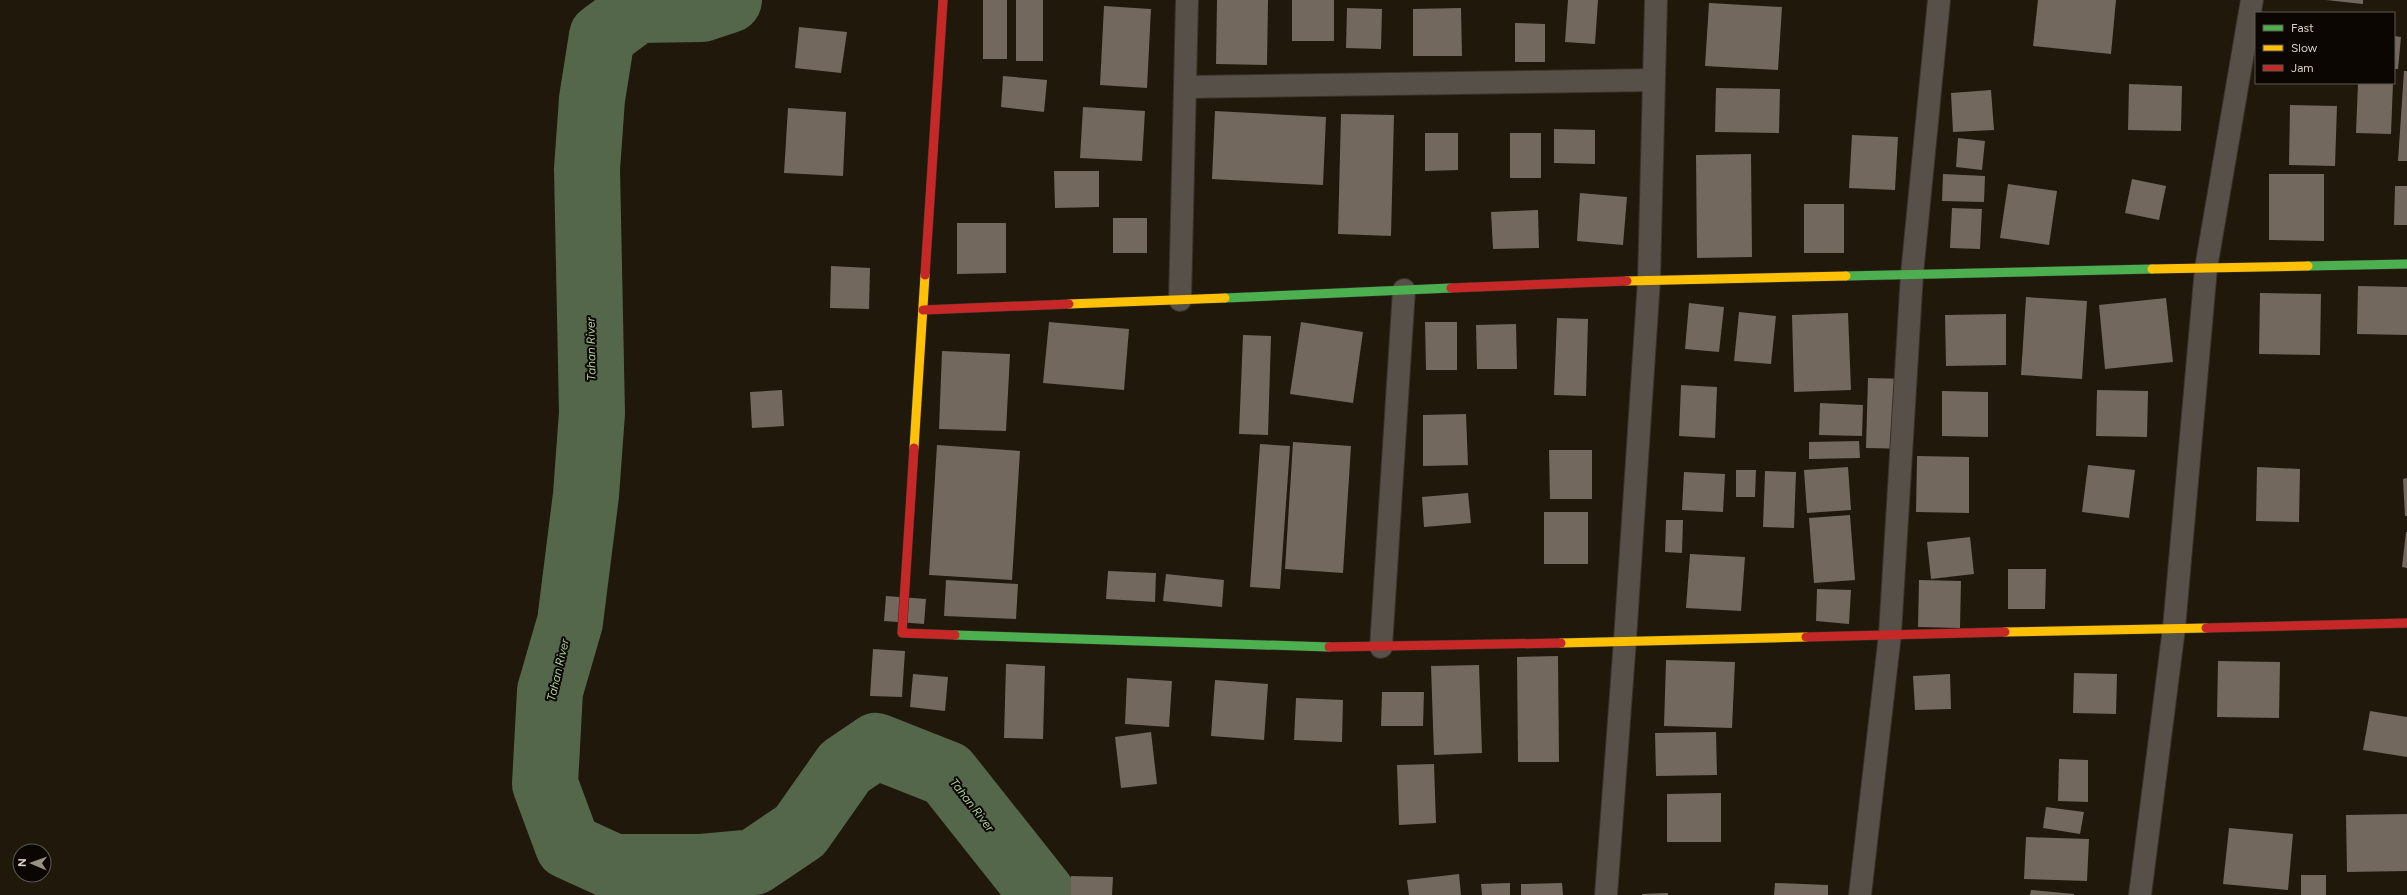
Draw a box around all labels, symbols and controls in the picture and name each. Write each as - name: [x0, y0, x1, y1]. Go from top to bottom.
- legend: [2255, 12, 2395, 84]
- text: Fast: [2291, 21, 2314, 35]
- text: Slow: [2291, 41, 2318, 55]
- text: Jam: [2291, 61, 2314, 75]
- water label: Tahan River: [583, 316, 599, 381]
- water label: Tahan River: [544, 637, 572, 702]
- water label: Tahan River: [947, 776, 998, 835]
- north arrow: [12, 843, 52, 883]
- text: N: [16, 858, 29, 867]

